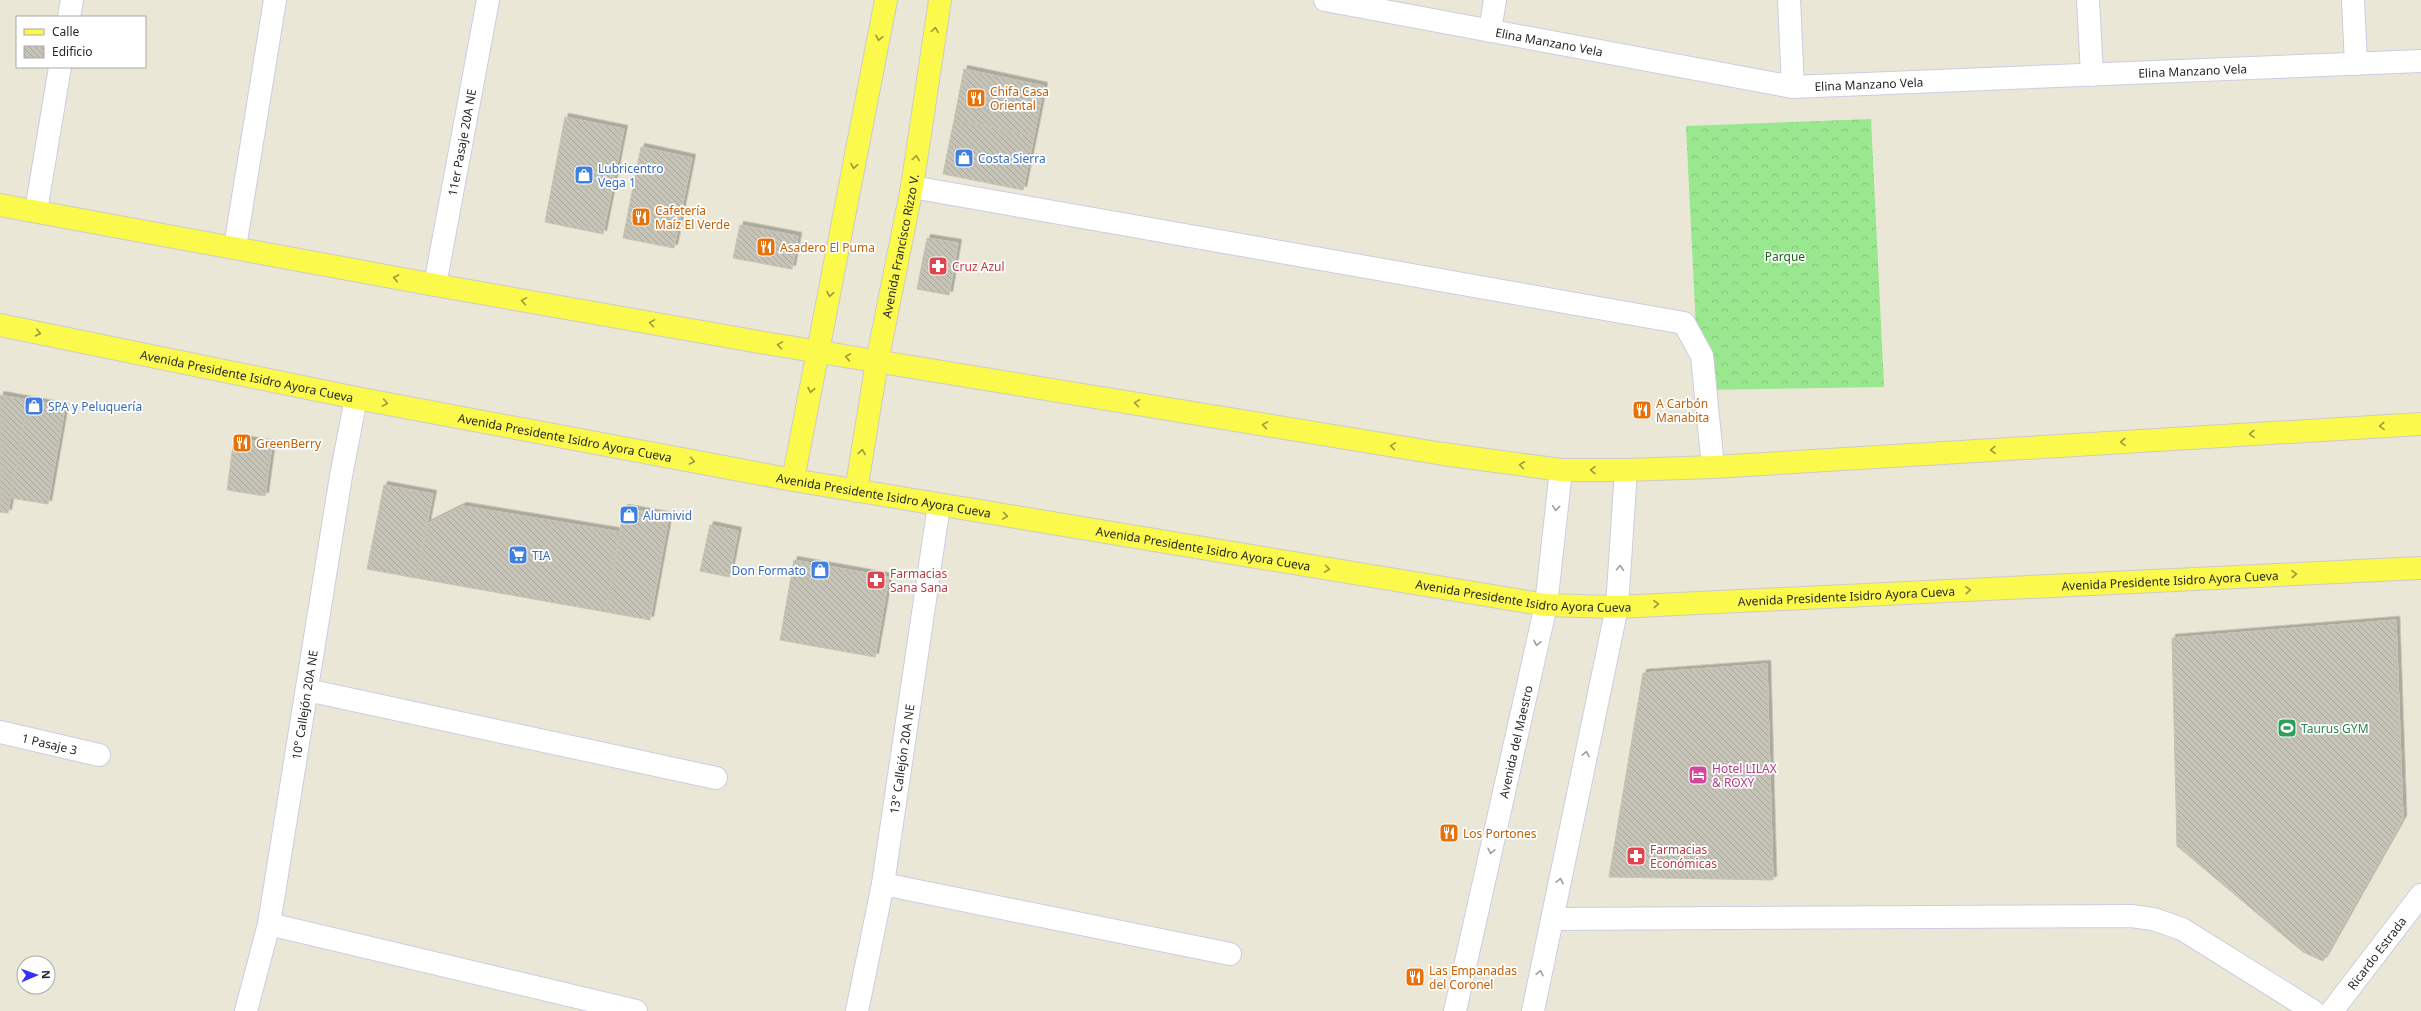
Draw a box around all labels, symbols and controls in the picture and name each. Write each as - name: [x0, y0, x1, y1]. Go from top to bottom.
- legend: [16, 16, 146, 68]
- text: Calle: [52, 23, 80, 40]
- street label: Elina Manzano Vela: [1494, 23, 1604, 60]
- one-way arrow: [930, 27, 939, 33]
- one-way arrow: [875, 35, 884, 41]
- text: Edificio: [52, 43, 93, 60]
- street label: Elina Manzano Vela: [2138, 60, 2247, 81]
- street label: Elina Manzano Vela: [1814, 73, 1924, 95]
- place label: Chifa Casa Oriental: [990, 83, 1049, 114]
- restaurant icon: Chifa Casa Oriental: [965, 87, 987, 109]
- street label: 11er Pasaje 20A NE: [443, 88, 480, 197]
- shop icon: Costa Sierra: [953, 147, 975, 169]
- place label: Costa Sierra: [978, 150, 1046, 167]
- one-way arrow: [911, 155, 920, 162]
- place label: Lubricentro Vega 1: [598, 160, 663, 191]
- one-way arrow: [851, 163, 859, 169]
- shop icon: Lubricentro Vega 1: [573, 164, 595, 186]
- street label: Avenida Francisco Rizzo V.: [878, 173, 922, 319]
- place label: Cafetería Maíz El Verde: [655, 202, 730, 233]
- restaurant icon: Cafetería Maíz El Verde: [630, 206, 652, 228]
- restaurant icon: Asadero El Puma: [755, 236, 777, 258]
- place label: Asadero El Puma: [780, 239, 875, 256]
- park label: Parque: [1765, 248, 1805, 265]
- pharmacy icon: Cruz Azul: [927, 255, 949, 277]
- place label: Cruz Azul: [952, 258, 1005, 275]
- one-way arrow: [393, 274, 399, 282]
- one-way arrow: [826, 290, 835, 297]
- one-way arrow: [521, 297, 527, 306]
- one-way arrow: [649, 319, 655, 328]
- one-way arrow: [35, 328, 41, 336]
- one-way arrow: [777, 342, 783, 350]
- street label: Avenida Presidente Isidro Ayora Cueva: [139, 345, 355, 406]
- one-way arrow: [845, 353, 851, 362]
- one-way arrow: [807, 387, 816, 393]
- shop icon: SPA y Peluquería: [23, 395, 45, 417]
- place label: A Carbón Manabita: [1656, 395, 1709, 426]
- place label: SPA y Peluquería: [48, 398, 142, 415]
- one-way arrow: [382, 399, 388, 407]
- one-way arrow: [1134, 399, 1140, 408]
- restaurant icon: A Carbón Manabita: [1631, 399, 1653, 421]
- street label: Avenida Presidente Isidro Ayora Cueva: [457, 409, 673, 466]
- one-way arrow: [1262, 421, 1268, 429]
- one-way arrow: [2379, 422, 2385, 431]
- one-way arrow: [2249, 430, 2255, 439]
- restaurant icon: GreenBerry: [231, 432, 253, 454]
- place label: GreenBerry: [256, 435, 322, 452]
- one-way arrow: [2120, 438, 2126, 446]
- one-way arrow: [1390, 442, 1396, 451]
- one-way arrow: [1990, 445, 1996, 454]
- one-way arrow: [857, 449, 866, 455]
- one-way arrow: [689, 457, 695, 465]
- one-way arrow: [1519, 461, 1525, 470]
- one-way arrow: [1590, 466, 1596, 474]
- street label: Avenida Presidente Isidro Ayora Cueva: [775, 469, 992, 521]
- shop icon: Alumivid: [618, 504, 640, 526]
- one-way arrow: [1552, 505, 1561, 512]
- place label: Alumivid: [643, 507, 692, 524]
- one-way arrow: [1002, 511, 1008, 520]
- street label: Avenida Presidente Isidro Ayora Cueva: [1095, 522, 1312, 574]
- supermarket icon: TIA: [507, 544, 529, 566]
- place label: TIA: [532, 547, 551, 564]
- shop icon: Don Formato: [809, 559, 831, 581]
- place label: Don Formato: [731, 562, 806, 579]
- one-way arrow: [1323, 564, 1330, 572]
- place label: Farmacias Sana Sana: [890, 565, 948, 596]
- one-way arrow: [1616, 565, 1624, 571]
- street label: Avenida Presidente Isidro Ayora Cueva: [2061, 566, 2279, 594]
- pharmacy icon: Farmacias Sana Sana: [865, 569, 887, 591]
- one-way arrow: [2291, 570, 2297, 578]
- street label: Avenida Presidente Isidro Ayora Cueva: [1414, 575, 1632, 616]
- street label: Avenida Presidente Isidro Ayora Cueva: [1737, 582, 1955, 610]
- one-way arrow: [1965, 585, 1971, 594]
- one-way arrow: [1653, 600, 1659, 609]
- one-way arrow: [1534, 639, 1542, 646]
- street label: 10° Callejón 20A NE: [287, 649, 321, 761]
- street label: Avenida del Maestro: [1494, 684, 1536, 800]
- street label: 13° Callejón 20A NE: [885, 703, 918, 815]
- sports icon: Taurus GYM: [2276, 717, 2298, 739]
- place label: Taurus GYM: [2301, 720, 2369, 737]
- street label: 1 Pasaje 3: [20, 729, 79, 758]
- one-way arrow: [1582, 751, 1590, 757]
- place label: Hotel LILAX & ROXY: [1712, 760, 1777, 791]
- hotel icon: Hotel LILAX & ROXY: [1687, 764, 1709, 786]
- restaurant icon: Los Portones: [1438, 822, 1460, 844]
- place label: Los Portones: [1463, 825, 1537, 842]
- place label: Farmacias Económicas: [1650, 841, 1717, 872]
- pharmacy icon: Farmacias Económicas: [1625, 845, 1647, 867]
- one-way arrow: [1487, 848, 1495, 855]
- one-way arrow: [1555, 878, 1563, 884]
- street label: Ricardo Estrada: [2343, 913, 2410, 993]
- north arrow: [16, 955, 56, 995]
- place label: Las Empanadas del Coronel: [1429, 962, 1517, 993]
- restaurant icon: Las Empanadas del Coronel: [1404, 966, 1426, 988]
- text: N: [39, 970, 54, 979]
- one-way arrow: [1536, 970, 1544, 976]

